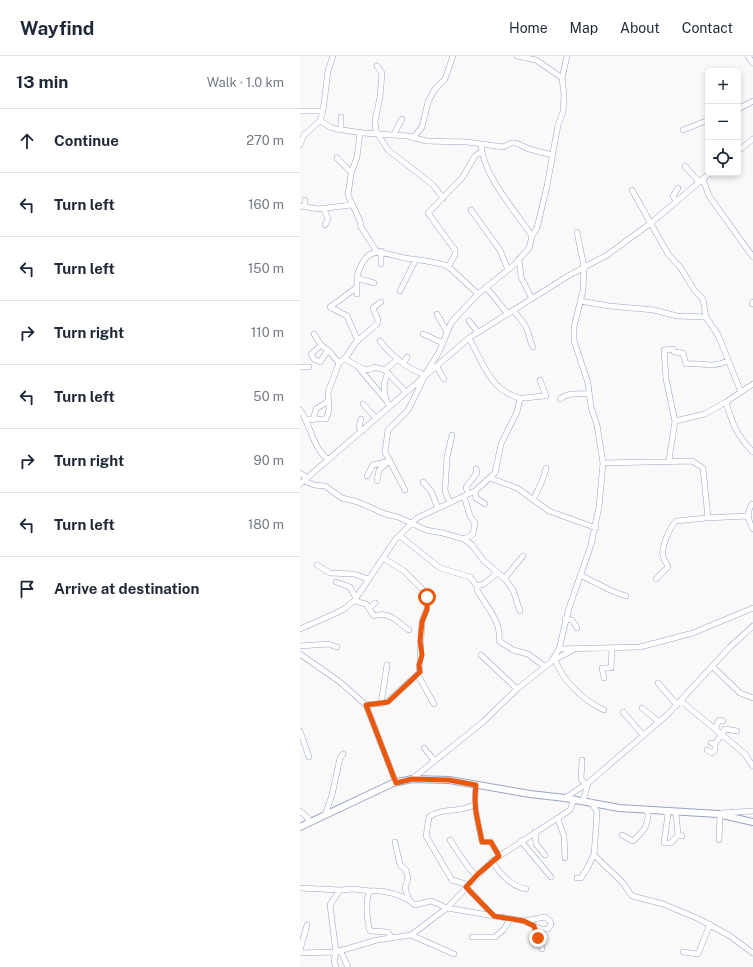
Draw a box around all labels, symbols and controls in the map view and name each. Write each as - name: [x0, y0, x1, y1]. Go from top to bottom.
- text: Wayfind: [20, 17, 94, 39]
- text: Home: [509, 20, 548, 36]
- text: Map: [570, 20, 598, 36]
- text: About: [620, 20, 660, 36]
- text: Contact: [682, 20, 733, 36]
- map controls: [705, 68, 741, 176]
- button: +: [705, 68, 741, 104]
- text: 13 min: [16, 72, 68, 92]
- text: Walk · 1.0 km: [207, 75, 284, 90]
- button: −: [705, 104, 741, 140]
- icon: ahead: [16, 130, 38, 152]
- text: Continue: [54, 132, 119, 149]
- text: 270 m: [246, 133, 284, 148]
- button: locate: [705, 140, 741, 176]
- icon: left: [16, 194, 38, 216]
- text: Turn left: [54, 196, 115, 213]
- text: 160 m: [248, 197, 284, 212]
- icon: left: [16, 258, 38, 280]
- text: Turn left: [54, 260, 115, 277]
- text: 150 m: [248, 261, 284, 276]
- icon: right: [16, 322, 38, 344]
- text: Turn right: [54, 324, 124, 341]
- text: 110 m: [251, 325, 284, 340]
- icon: left: [16, 386, 38, 408]
- text: Turn left: [54, 388, 115, 405]
- text: 50 m: [253, 389, 284, 404]
- icon: right: [16, 450, 38, 472]
- text: Turn right: [54, 452, 124, 469]
- text: 90 m: [254, 453, 284, 468]
- icon: left: [16, 514, 38, 536]
- text: Turn left: [54, 516, 115, 533]
- text: 180 m: [248, 517, 284, 532]
- icon: arrive: [16, 578, 38, 600]
- text: Arrive at destination: [54, 580, 199, 597]
- route start: [418, 588, 436, 606]
- route end: [529, 929, 547, 947]

